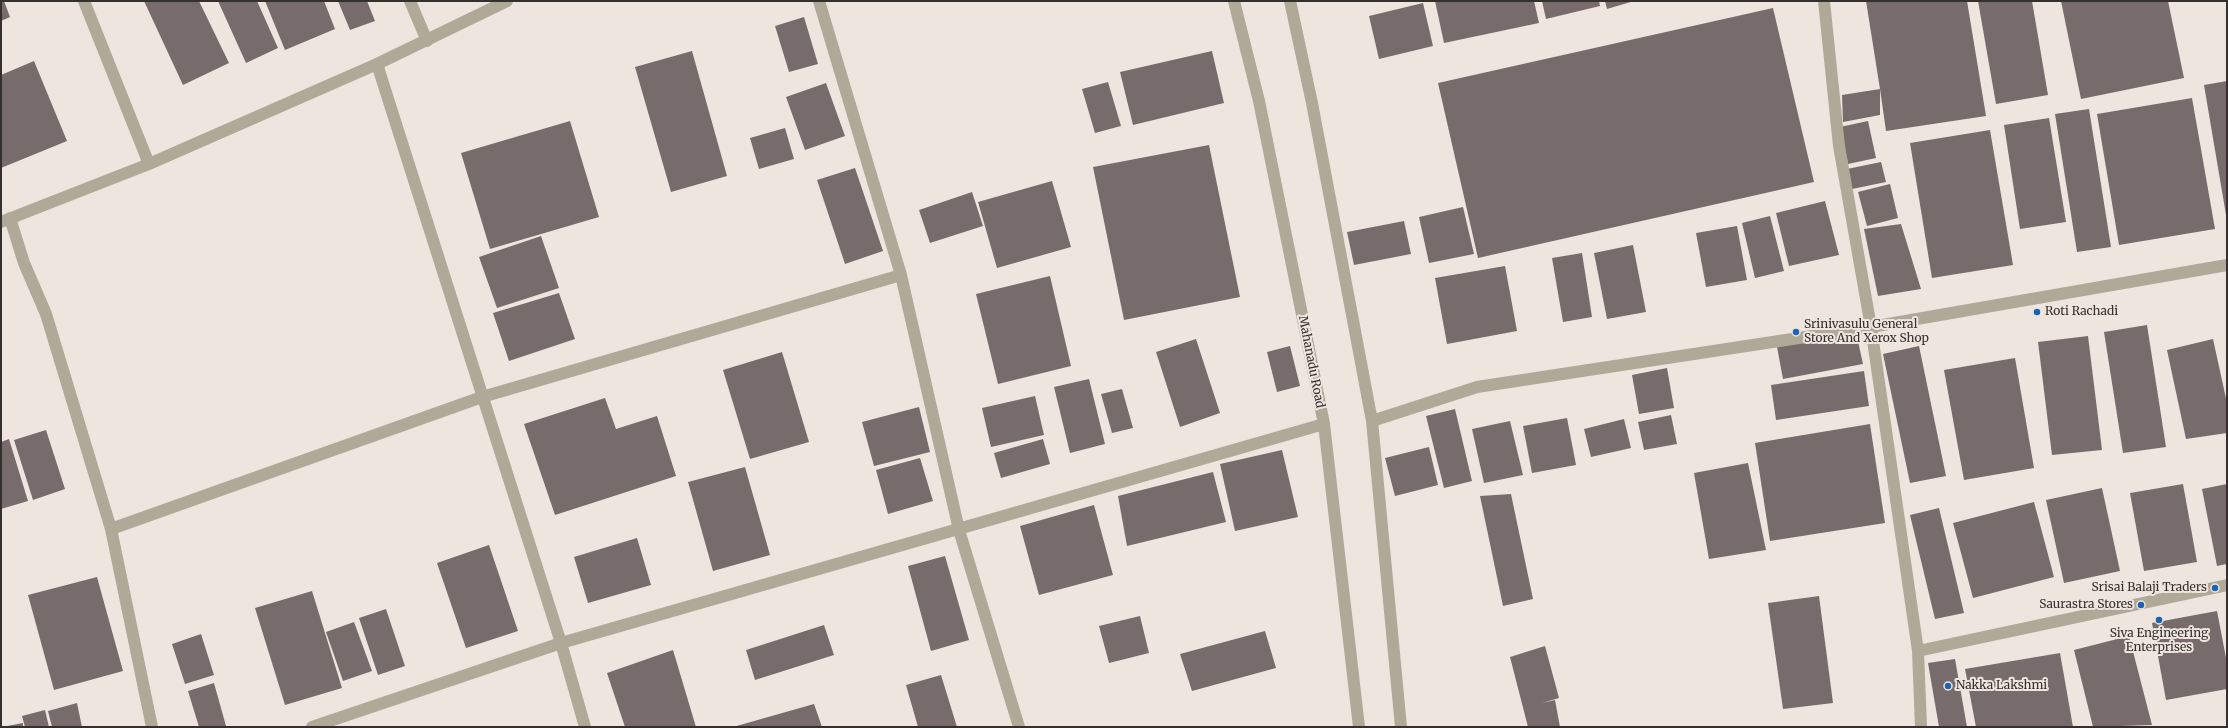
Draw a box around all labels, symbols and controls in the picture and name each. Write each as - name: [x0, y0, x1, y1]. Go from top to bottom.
- place label: Roti Rachadi: [2045, 305, 2118, 319]
- marker: Roti Rachadi: [2032, 307, 2042, 317]
- street label: Mahanadu Road: [1295, 315, 1327, 409]
- place label: Srinivasulu General Store And Xerox Shop: [1804, 318, 1929, 346]
- marker: Srinivasulu General Store And Xerox Shop: [1791, 327, 1801, 337]
- place label: Srisai Balaji Traders: [2092, 581, 2207, 595]
- marker: Srisai Balaji Traders: [2210, 583, 2220, 593]
- place label: Saurastra Stores: [2039, 598, 2133, 612]
- marker: Saurastra Stores: [2136, 600, 2146, 610]
- marker: Siva Engineering Enterprises: [2154, 615, 2164, 625]
- place label: Siva Engineering Enterprises: [2110, 627, 2208, 655]
- place label: Nakka Lakshmi: [1956, 679, 2047, 693]
- marker: Nakka Lakshmi: [1943, 681, 1953, 691]

